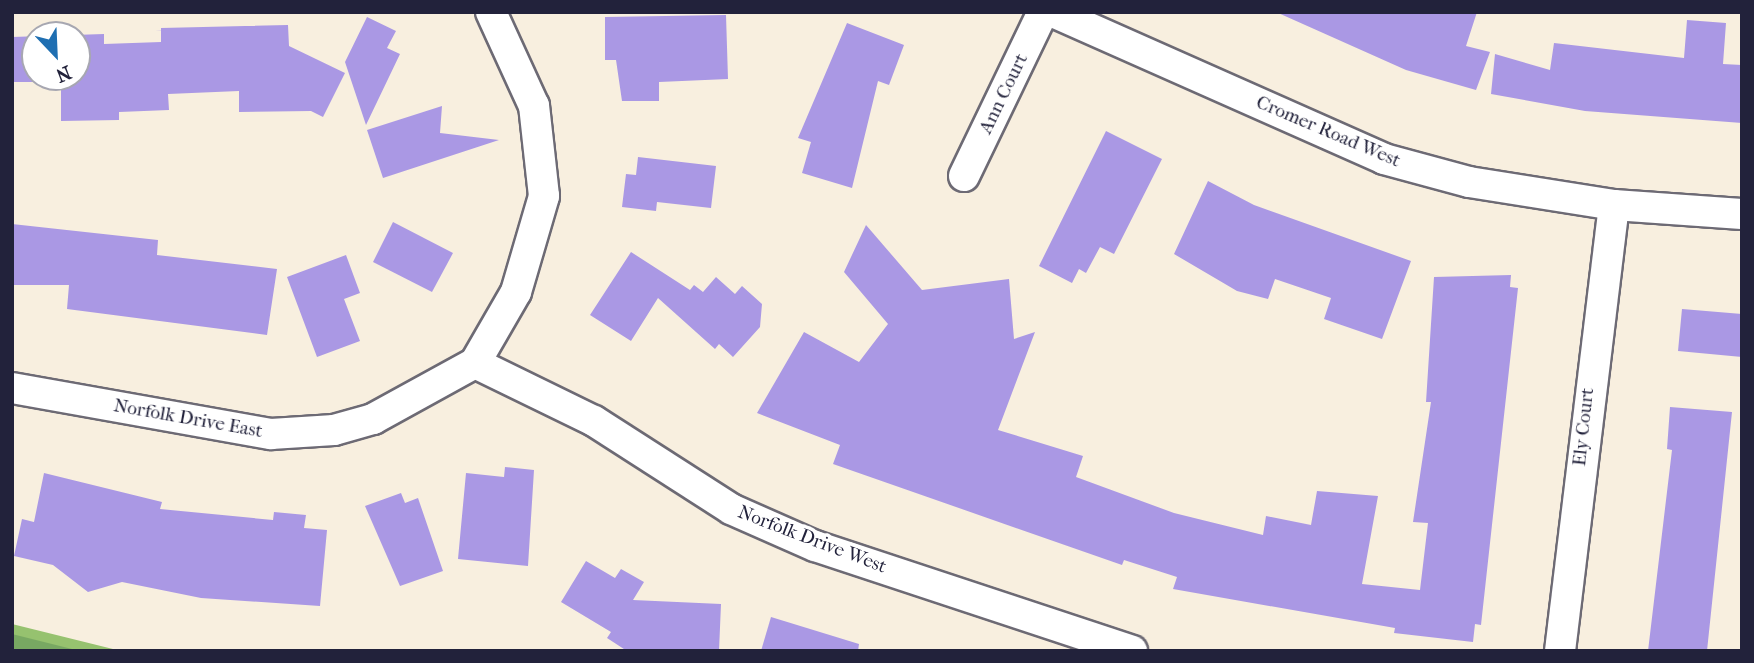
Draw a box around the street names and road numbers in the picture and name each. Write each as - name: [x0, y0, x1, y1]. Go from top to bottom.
- street label: Ann Court: [975, 50, 1033, 138]
- street label: Cromer Road West: [1252, 91, 1404, 173]
- street label: Ely Court: [1569, 387, 1599, 467]
- street label: Norfolk Drive East: [112, 395, 264, 443]
- street label: Norfolk Drive West: [735, 501, 889, 579]

